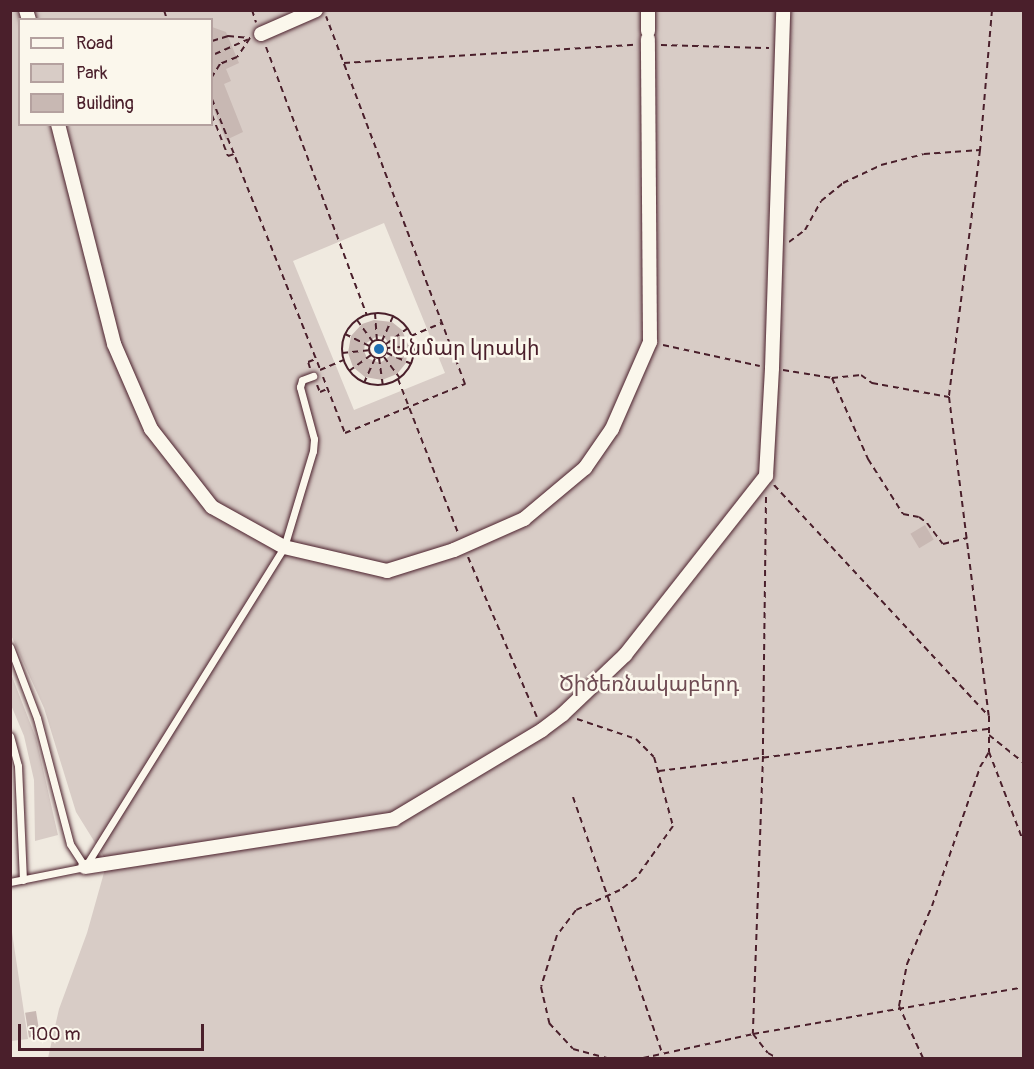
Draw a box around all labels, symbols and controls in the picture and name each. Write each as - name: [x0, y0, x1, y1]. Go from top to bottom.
- legend: [18, 18, 213, 126]
- text: Road: [76, 32, 113, 55]
- text: Park: [76, 62, 108, 85]
- text: Building: [76, 92, 134, 115]
- place label: Անմար կրակի: [391, 336, 540, 362]
- marker: Անմար կրակի: [372, 342, 386, 356]
- park label: Ծիծեռնակաբերդ: [559, 672, 739, 698]
- scale bar: [21, 1012, 207, 1050]
- text: 100 m: [29, 1023, 81, 1046]

